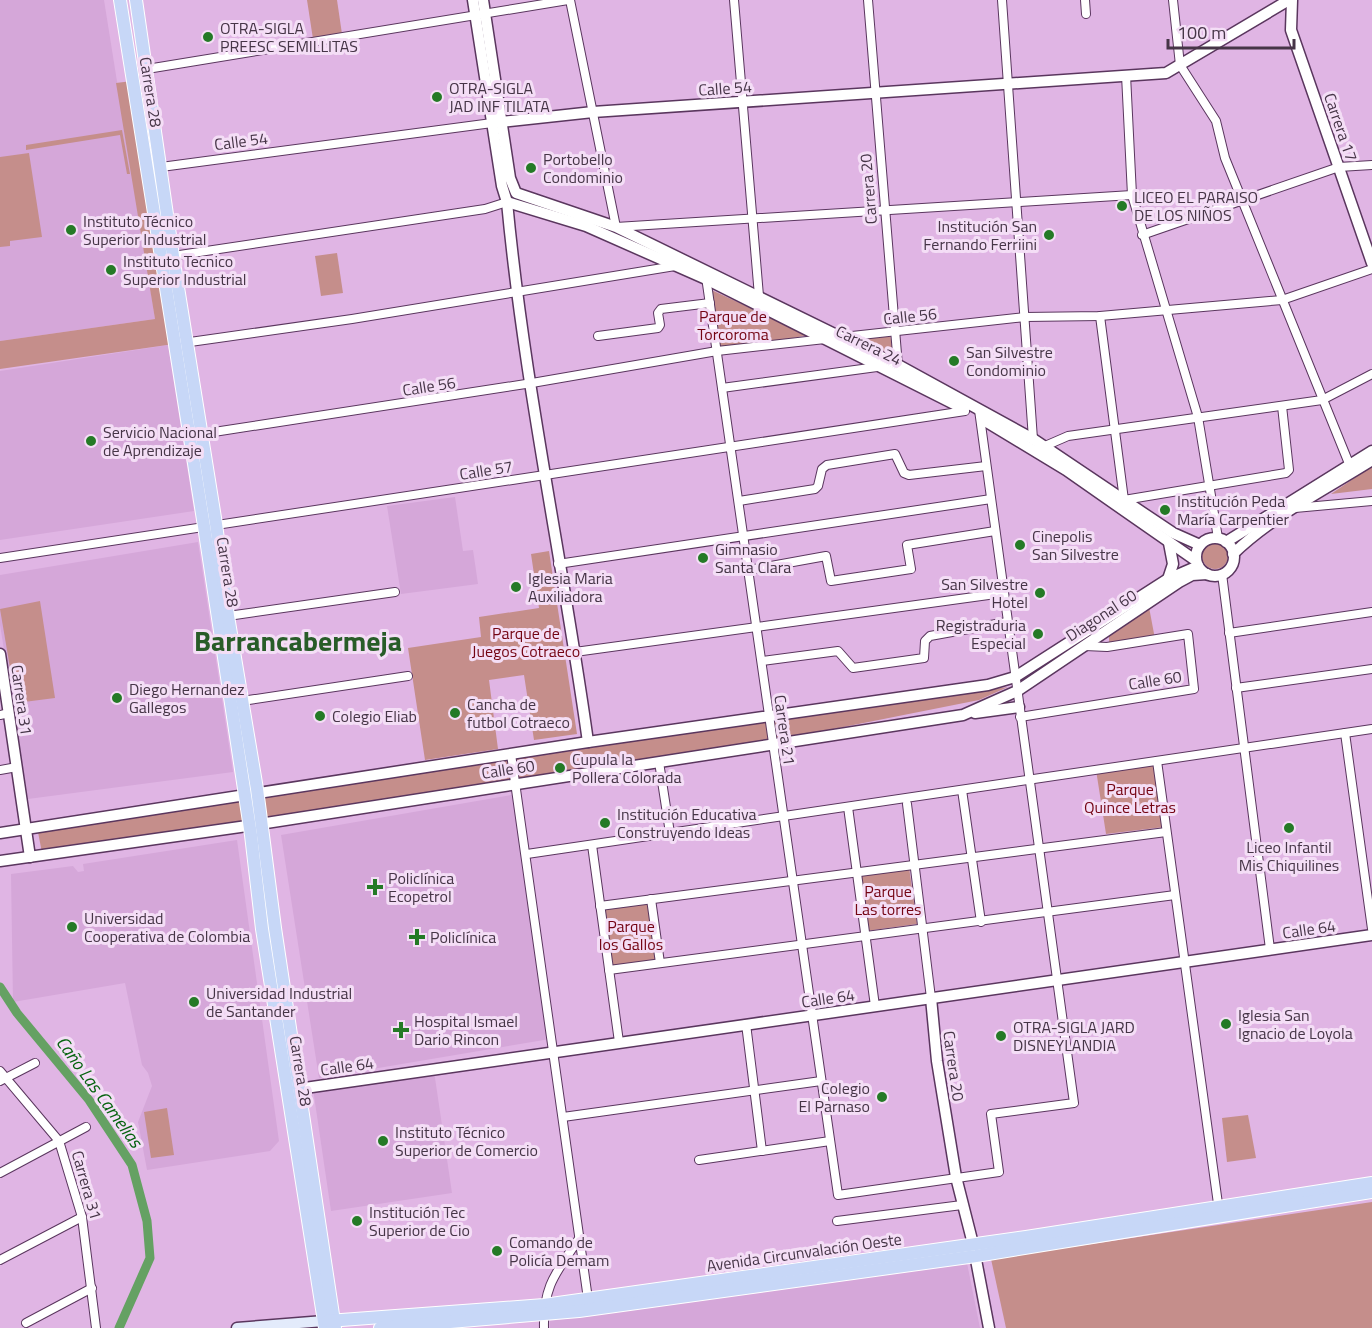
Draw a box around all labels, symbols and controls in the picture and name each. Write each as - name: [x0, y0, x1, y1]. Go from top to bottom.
- scale bar: [1168, 12, 1294, 50]
- place label: OTRA-SIGLA PREESC SEMILLITAS: [220, 16, 358, 58]
- text: 100 m: [1177, 19, 1226, 46]
- marker: OTRA-SIGLA PREESC SEMILLITAS: [201, 30, 215, 44]
- street label: Carrera 28: [134, 55, 168, 129]
- street label: Calle 54: [697, 74, 753, 102]
- place label: OTRA-SIGLA JAD INF TILATA: [449, 76, 550, 118]
- marker: OTRA-SIGLA JAD INF TILATA: [430, 90, 444, 104]
- street label: Carrera 17: [1318, 90, 1364, 164]
- street label: Calle 54: [213, 126, 269, 156]
- place label: Portobello Condominio: [543, 147, 623, 189]
- street label: Carrera 20: [853, 153, 883, 225]
- marker: Portobello Condominio: [524, 161, 538, 175]
- place label: LICEO EL PARAISO DE LOS NIÑOS: [1134, 185, 1258, 227]
- marker: LICEO EL PARAISO DE LOS NIÑOS: [1115, 199, 1129, 213]
- place label: Instituto Técnico Superior Industrial: [83, 209, 207, 251]
- place label: Institución San Fernando Ferriini: [923, 214, 1037, 256]
- marker: Instituto Técnico Superior Industrial: [64, 223, 78, 237]
- marker: Institución San Fernando Ferriini: [1042, 228, 1056, 242]
- place label: Instituto Tecnico Superior Industrial: [123, 249, 247, 291]
- marker: Instituto Tecnico Superior Industrial: [104, 263, 118, 277]
- street label: Calle 56: [882, 301, 938, 331]
- park label: Parque de Torcoroma: [697, 304, 769, 346]
- street label: Carrera 24: [832, 319, 906, 371]
- place label: San Silvestre Condominio: [966, 340, 1053, 382]
- marker: San Silvestre Condominio: [947, 354, 961, 368]
- street label: Calle 56: [401, 370, 457, 402]
- place label: Servicio Nacional de Aprendizaje: [103, 420, 217, 462]
- marker: Servicio Nacional de Aprendizaje: [84, 434, 98, 448]
- street label: Calle 57: [458, 454, 514, 486]
- place label: Institución Peda María Carpentier: [1177, 489, 1290, 531]
- marker: Institución Peda María Carpentier: [1158, 503, 1172, 517]
- place label: Cinepolis San Silvestre: [1032, 524, 1119, 566]
- street label: Carrera 28: [211, 535, 245, 609]
- place label: Gimnasio Santa Clara: [715, 537, 791, 579]
- marker: Cinepolis San Silvestre: [1013, 538, 1027, 552]
- marker: Gimnasio Santa Clara: [696, 551, 710, 565]
- place label: Iglesia Maria Auxiliadora: [528, 566, 613, 608]
- place label: San Silvestre Hotel: [941, 572, 1028, 614]
- marker: Iglesia Maria Auxiliadora: [509, 580, 523, 594]
- street label: Diagonal 60: [1061, 583, 1141, 647]
- marker: San Silvestre Hotel: [1033, 586, 1047, 600]
- place label: Registraduria Especial: [936, 613, 1026, 655]
- district label: Barrancabermeja: [194, 619, 402, 662]
- park label: Parque de Juegos Cotraeco: [472, 621, 580, 663]
- marker: Registraduria Especial: [1031, 627, 1045, 641]
- street label: Carrera 31: [5, 663, 39, 737]
- street label: Calle 60: [1127, 664, 1183, 696]
- place label: Diego Hernandez Gallegos: [129, 677, 244, 719]
- marker: Diego Hernandez Gallegos: [110, 691, 124, 705]
- place label: Cancha de futbol Cotraeco: [467, 692, 570, 734]
- street label: Carrera 21: [768, 693, 802, 767]
- place label: Colegio Eliab: [332, 704, 417, 728]
- marker: Cancha de futbol Cotraeco: [448, 706, 462, 720]
- marker: Colegio Eliab: [313, 709, 327, 723]
- place label: Cupula la Pollera Colorada: [572, 747, 682, 789]
- street label: Calle 60: [480, 753, 536, 785]
- marker: Cupula la Pollera Colorada: [553, 761, 567, 775]
- park label: Parque Quince Letras: [1084, 777, 1176, 819]
- place label: Institución Educativa Construyendo Ideas: [617, 802, 757, 844]
- marker: Institución Educativa Construyendo Ideas: [598, 816, 612, 830]
- marker: Liceo Infantil Mis Chiquilines: [1282, 821, 1296, 835]
- place label: Liceo Infantil Mis Chiquilines: [1239, 835, 1339, 877]
- place label: Policlínica Ecopetrol: [388, 866, 454, 908]
- marker: Policlínica Ecopetrol: [366, 878, 384, 896]
- park label: Parque Las torres: [854, 879, 922, 921]
- place label: Universidad Cooperativa de Colombia: [84, 906, 250, 948]
- street label: Calle 64: [1281, 913, 1337, 945]
- park label: Parque los Gallos: [599, 914, 663, 956]
- marker: Universidad Cooperativa de Colombia: [65, 920, 79, 934]
- place label: Policlínica: [430, 925, 496, 949]
- marker: Policlínica: [408, 928, 426, 946]
- place label: Universidad Industrial de Santander: [206, 981, 352, 1023]
- street label: Calle 64: [800, 982, 856, 1014]
- marker: Universidad Industrial de Santander: [187, 995, 201, 1009]
- place label: Iglesia San Ignacio de Loyola: [1238, 1003, 1353, 1045]
- place label: Hospital Ismael Dario Rincon: [414, 1009, 518, 1051]
- place label: OTRA-SIGLA JARD DISNEYLANDIA: [1013, 1015, 1135, 1057]
- marker: Iglesia San Ignacio de Loyola: [1219, 1017, 1233, 1031]
- marker: Hospital Ismael Dario Rincon: [392, 1021, 410, 1039]
- street label: Carrera 20: [937, 1029, 971, 1103]
- marker: OTRA-SIGLA JARD DISNEYLANDIA: [994, 1029, 1008, 1043]
- water label: Caño Las Camelias: [50, 1030, 150, 1154]
- street label: Carrera 28: [284, 1034, 318, 1108]
- street label: Calle 64: [319, 1050, 375, 1082]
- place label: Colegio El Parnaso: [798, 1076, 870, 1118]
- marker: Colegio El Parnaso: [875, 1090, 889, 1104]
- place label: Instituto Técnico Superior de Comercio: [395, 1120, 538, 1162]
- marker: Instituto Técnico Superior de Comercio: [376, 1134, 390, 1148]
- street label: Carrera 31: [66, 1148, 108, 1222]
- place label: Institución Tec Superior de Cio: [369, 1200, 470, 1242]
- marker: Institución Tec Superior de Cio: [350, 1214, 364, 1228]
- street label: Avenida Circunvalación Oeste: [705, 1226, 903, 1278]
- place label: Comando de Policía Demam: [509, 1230, 609, 1272]
- marker: Comando de Policía Demam: [490, 1244, 504, 1258]

